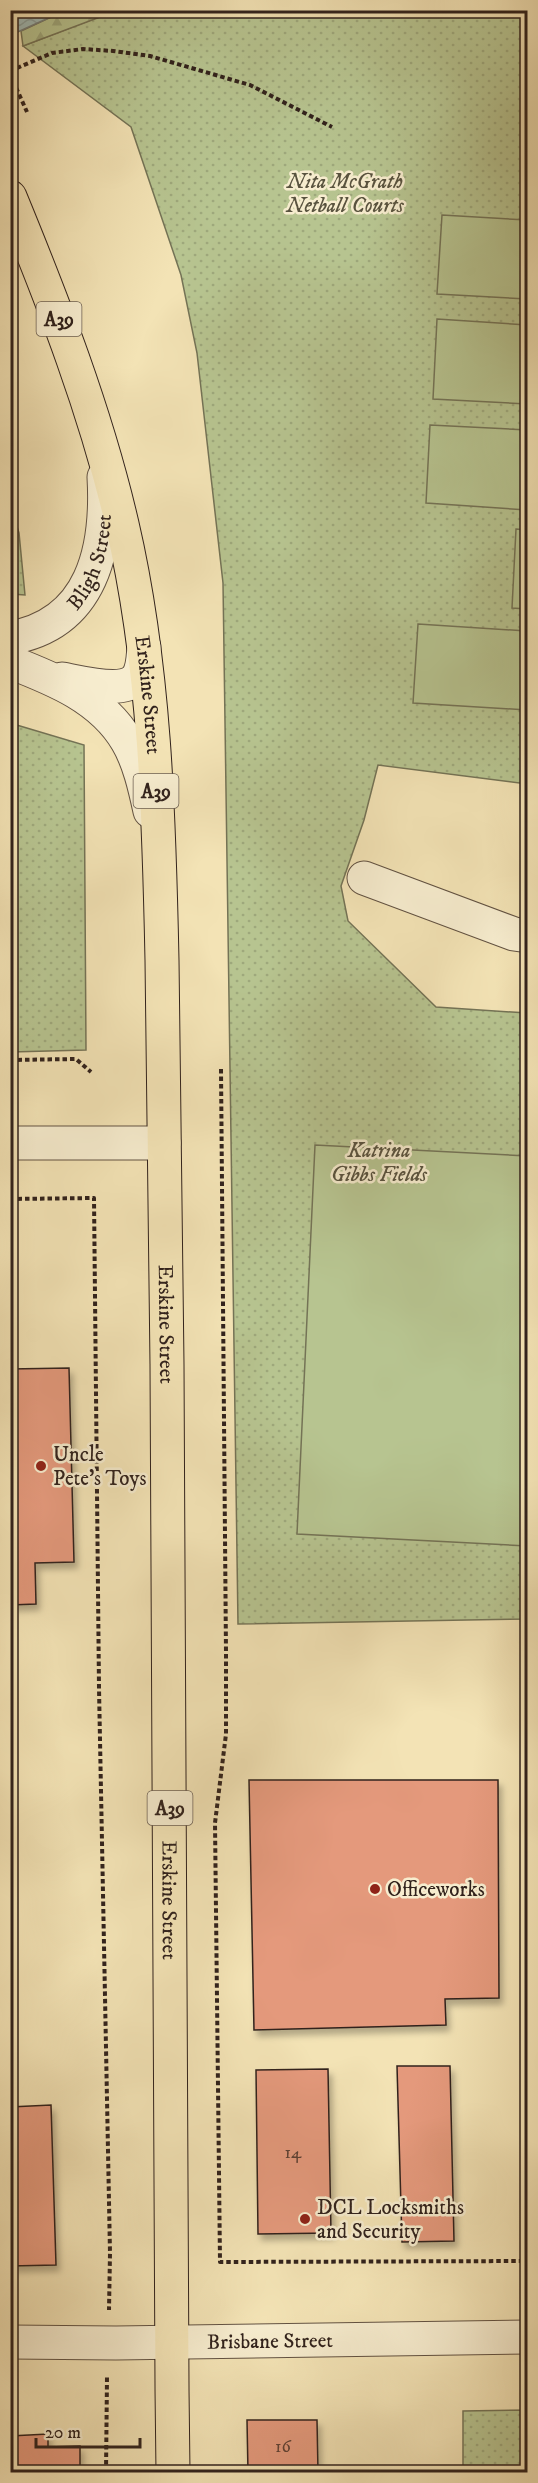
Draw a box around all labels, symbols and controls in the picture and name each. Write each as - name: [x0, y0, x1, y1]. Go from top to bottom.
- park label: Nita McGrath Netball Courts: [285, 169, 404, 219]
- road number: A39: [36, 302, 82, 336]
- street label: Bligh Street: [62, 513, 118, 616]
- street label: Erskine Street: [128, 634, 166, 755]
- road number: A39: [134, 774, 178, 808]
- park label: Katrina Gibbs Fields: [331, 1138, 428, 1188]
- street label: Erskine Street: [152, 1265, 179, 1384]
- place label: Uncle Pete's Toys: [53, 1442, 147, 1492]
- marker: Uncle Pete's Toys: [34, 1459, 48, 1473]
- road number: A39: [148, 1791, 192, 1825]
- street label: Erskine Street: [155, 1841, 182, 1960]
- place label: Officeworks: [387, 1877, 485, 1903]
- marker: Officeworks: [368, 1882, 382, 1896]
- house number: 14: [285, 2142, 302, 2164]
- place label: DCL Locksmiths and Security: [317, 2195, 464, 2245]
- marker: DCL Locksmiths and Security: [298, 2212, 312, 2226]
- street label: Brisbane Street: [207, 2328, 333, 2356]
- scale bar: [36, 2411, 140, 2449]
- text: 20 m: [45, 2422, 81, 2444]
- house number: 16: [275, 2436, 292, 2458]

